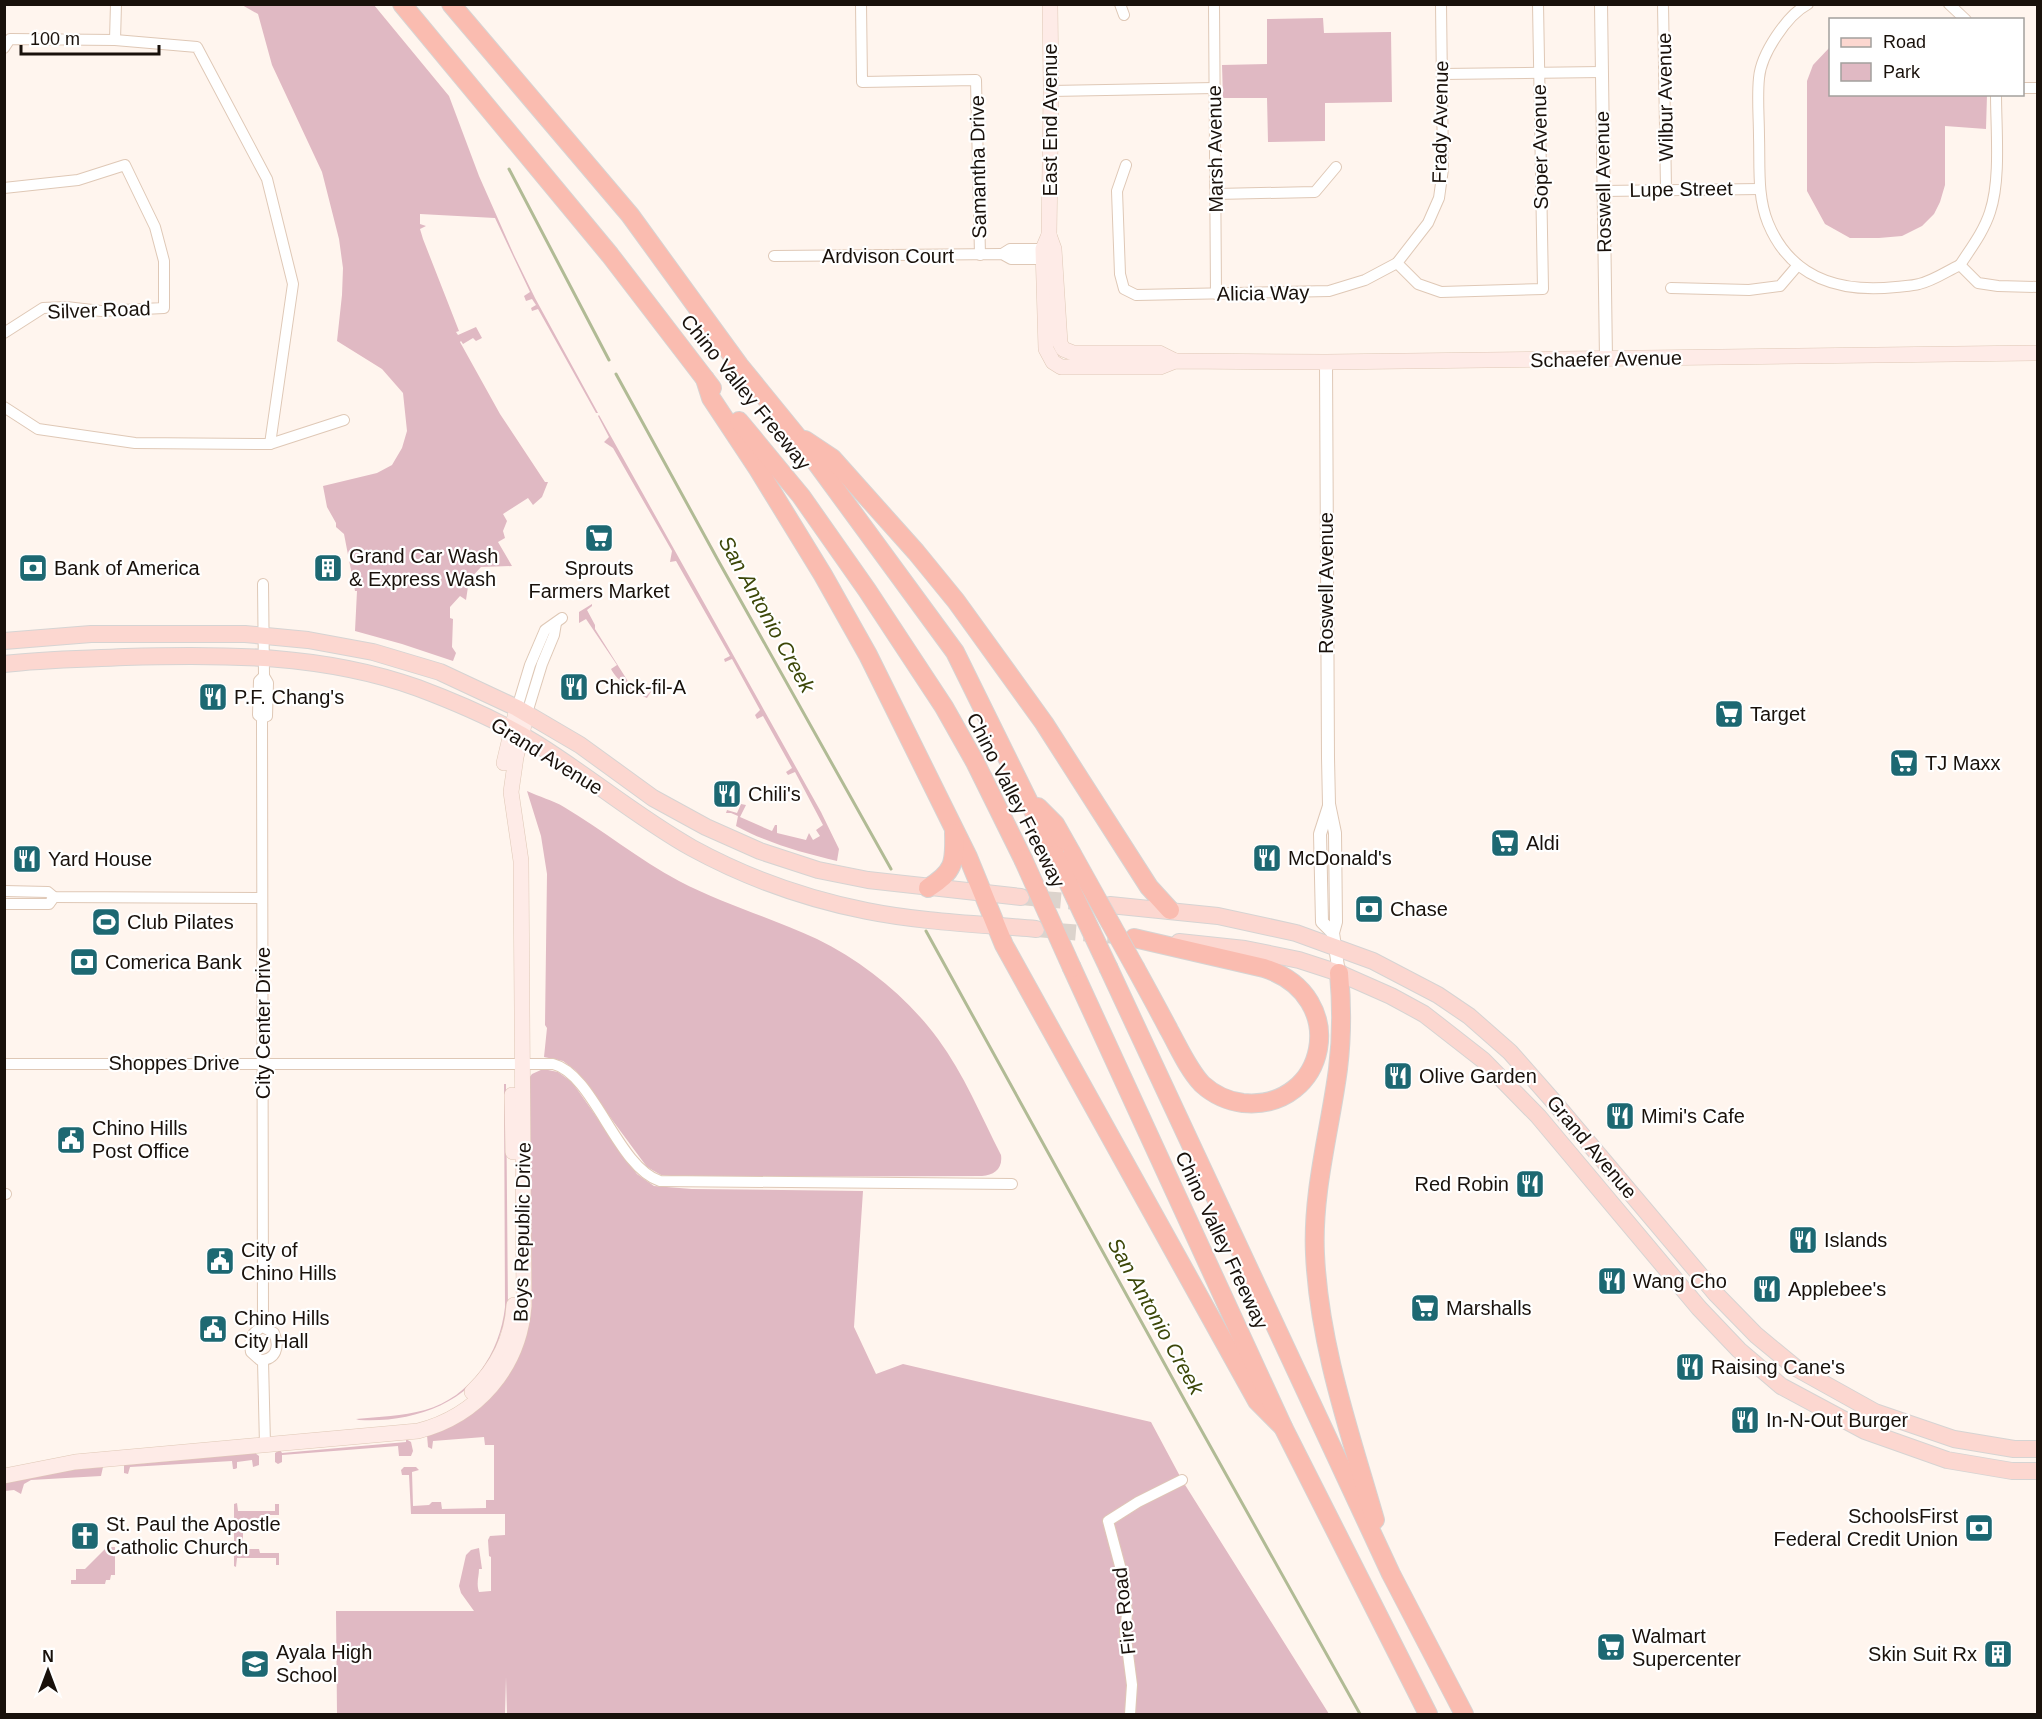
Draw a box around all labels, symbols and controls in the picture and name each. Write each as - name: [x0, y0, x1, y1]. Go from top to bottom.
- scale bar: [21, 18, 159, 56]
- legend: [1829, 18, 2024, 96]
- text: 100 m: [30, 29, 80, 49]
- text: Road: [1883, 32, 1926, 52]
- street label: Wilbur Avenue: [1653, 33, 1677, 161]
- street label: East End Avenue: [1039, 43, 1061, 197]
- street label: Frady Avenue: [1428, 60, 1452, 184]
- text: Park: [1883, 62, 1921, 82]
- street label: Soper Avenue: [1528, 84, 1552, 210]
- street label: Marsh Avenue: [1203, 85, 1227, 213]
- street label: Samantha Drive: [966, 95, 990, 239]
- street label: Roswell Avenue: [1591, 111, 1615, 253]
- street label: Lupe Street: [1629, 177, 1733, 201]
- street label: Ardvison Court: [822, 245, 955, 267]
- street label: Alicia Way: [1217, 281, 1309, 305]
- street label: Silver Road: [47, 297, 151, 323]
- street label: Chino Valley Freeway: [677, 310, 815, 474]
- street label: Schaefer Avenue: [1530, 347, 1682, 371]
- street label: Roswell Avenue: [1315, 512, 1337, 654]
- supermarket icon: Sprouts Farmers Market: [583, 522, 615, 554]
- water label: San Antonio Creek: [714, 532, 820, 698]
- place label: Grand Car Wash & Express Wash: [349, 545, 498, 590]
- bank icon: Bank of America: [17, 552, 49, 584]
- building icon: Grand Car Wash & Express Wash: [312, 552, 344, 584]
- place label: Bank of America: [54, 557, 201, 579]
- place label: Sprouts Farmers Market: [528, 557, 670, 602]
- restaurant icon: Chick-fil-A: [558, 671, 590, 703]
- place label: Chick-fil-A: [595, 676, 687, 698]
- restaurant icon: P.F. Chang's: [197, 681, 229, 713]
- place label: P.F. Chang's: [234, 686, 344, 708]
- supermarket icon: Target: [1713, 698, 1745, 730]
- place label: Target: [1750, 703, 1806, 725]
- street label: Chino Valley Freeway: [962, 709, 1070, 891]
- street label: Grand Avenue: [487, 713, 607, 799]
- supermarket icon: TJ Maxx: [1888, 747, 1920, 779]
- place label: TJ Maxx: [1925, 752, 2001, 774]
- restaurant icon: Chili's: [711, 778, 743, 810]
- place label: Chili's: [748, 783, 801, 805]
- supermarket icon: Aldi: [1489, 827, 1521, 859]
- place label: Aldi: [1526, 832, 1559, 854]
- restaurant icon: McDonald's: [1251, 842, 1283, 874]
- restaurant icon: Yard House: [11, 843, 43, 875]
- place label: McDonald's: [1288, 847, 1392, 869]
- place label: Yard House: [48, 848, 152, 870]
- bank icon: Chase: [1353, 893, 1385, 925]
- place label: Chase: [1390, 898, 1448, 920]
- sports icon: Club Pilates: [90, 906, 122, 938]
- place label: Club Pilates: [127, 911, 234, 933]
- bank icon: Comerica Bank: [68, 946, 100, 978]
- street label: City Center Drive: [252, 947, 274, 1099]
- place label: Comerica Bank: [105, 951, 243, 973]
- street label: Shoppes Drive: [108, 1052, 240, 1074]
- restaurant icon: Olive Garden: [1382, 1060, 1414, 1092]
- place label: Olive Garden: [1419, 1065, 1537, 1087]
- street label: Grand Avenue: [1543, 1091, 1641, 1203]
- restaurant icon: Mimi's Cafe: [1604, 1100, 1636, 1132]
- place label: Mimi's Cafe: [1641, 1105, 1745, 1127]
- place label: Chino Hills Post Office: [92, 1117, 189, 1162]
- public building icon: Chino Hills Post Office: [55, 1124, 87, 1156]
- street label: Boys Republic Drive: [509, 1142, 535, 1322]
- street label: Chino Valley Freeway: [1171, 1148, 1273, 1332]
- restaurant icon: Red Robin: [1514, 1168, 1546, 1200]
- place label: Red Robin: [1414, 1173, 1509, 1195]
- restaurant icon: Islands: [1787, 1224, 1819, 1256]
- place label: Islands: [1824, 1229, 1887, 1251]
- water label: San Antonio Creek: [1103, 1234, 1209, 1400]
- place label: City of Chino Hills: [241, 1239, 337, 1284]
- public building icon: City of Chino Hills: [204, 1245, 236, 1277]
- restaurant icon: Wang Cho: [1596, 1265, 1628, 1297]
- place label: Wang Cho: [1633, 1270, 1727, 1292]
- restaurant icon: Applebee's: [1751, 1273, 1783, 1305]
- place label: Applebee's: [1788, 1278, 1886, 1300]
- supermarket icon: Marshalls: [1409, 1292, 1441, 1324]
- place label: Marshalls: [1446, 1297, 1532, 1319]
- place label: Chino Hills City Hall: [234, 1307, 330, 1352]
- public building icon: Chino Hills City Hall: [197, 1313, 229, 1345]
- restaurant icon: Raising Cane's: [1674, 1351, 1706, 1383]
- place label: Raising Cane's: [1711, 1356, 1845, 1378]
- restaurant icon: In-N-Out Burger: [1729, 1404, 1761, 1436]
- place label: In-N-Out Burger: [1766, 1409, 1909, 1431]
- place label: SchoolsFirst Federal Credit Union: [1773, 1505, 1958, 1550]
- bank icon: SchoolsFirst Federal Credit Union: [1963, 1512, 1995, 1544]
- place label: St. Paul the Apostle Catholic Church: [106, 1513, 281, 1558]
- church icon: St. Paul the Apostle Catholic Church: [69, 1520, 101, 1552]
- street label: Fire Road: [1108, 1566, 1140, 1656]
- place label: Walmart Supercenter: [1632, 1625, 1741, 1670]
- supermarket icon: Walmart Supercenter: [1595, 1631, 1627, 1663]
- building icon: Skin Suit Rx: [1982, 1638, 2014, 1670]
- north arrow: [18, 1641, 78, 1701]
- place label: Ayala High School: [276, 1641, 372, 1686]
- place label: Skin Suit Rx: [1868, 1643, 1977, 1665]
- text: N: [42, 1648, 54, 1665]
- school or university icon: Ayala High School: [239, 1648, 271, 1680]

